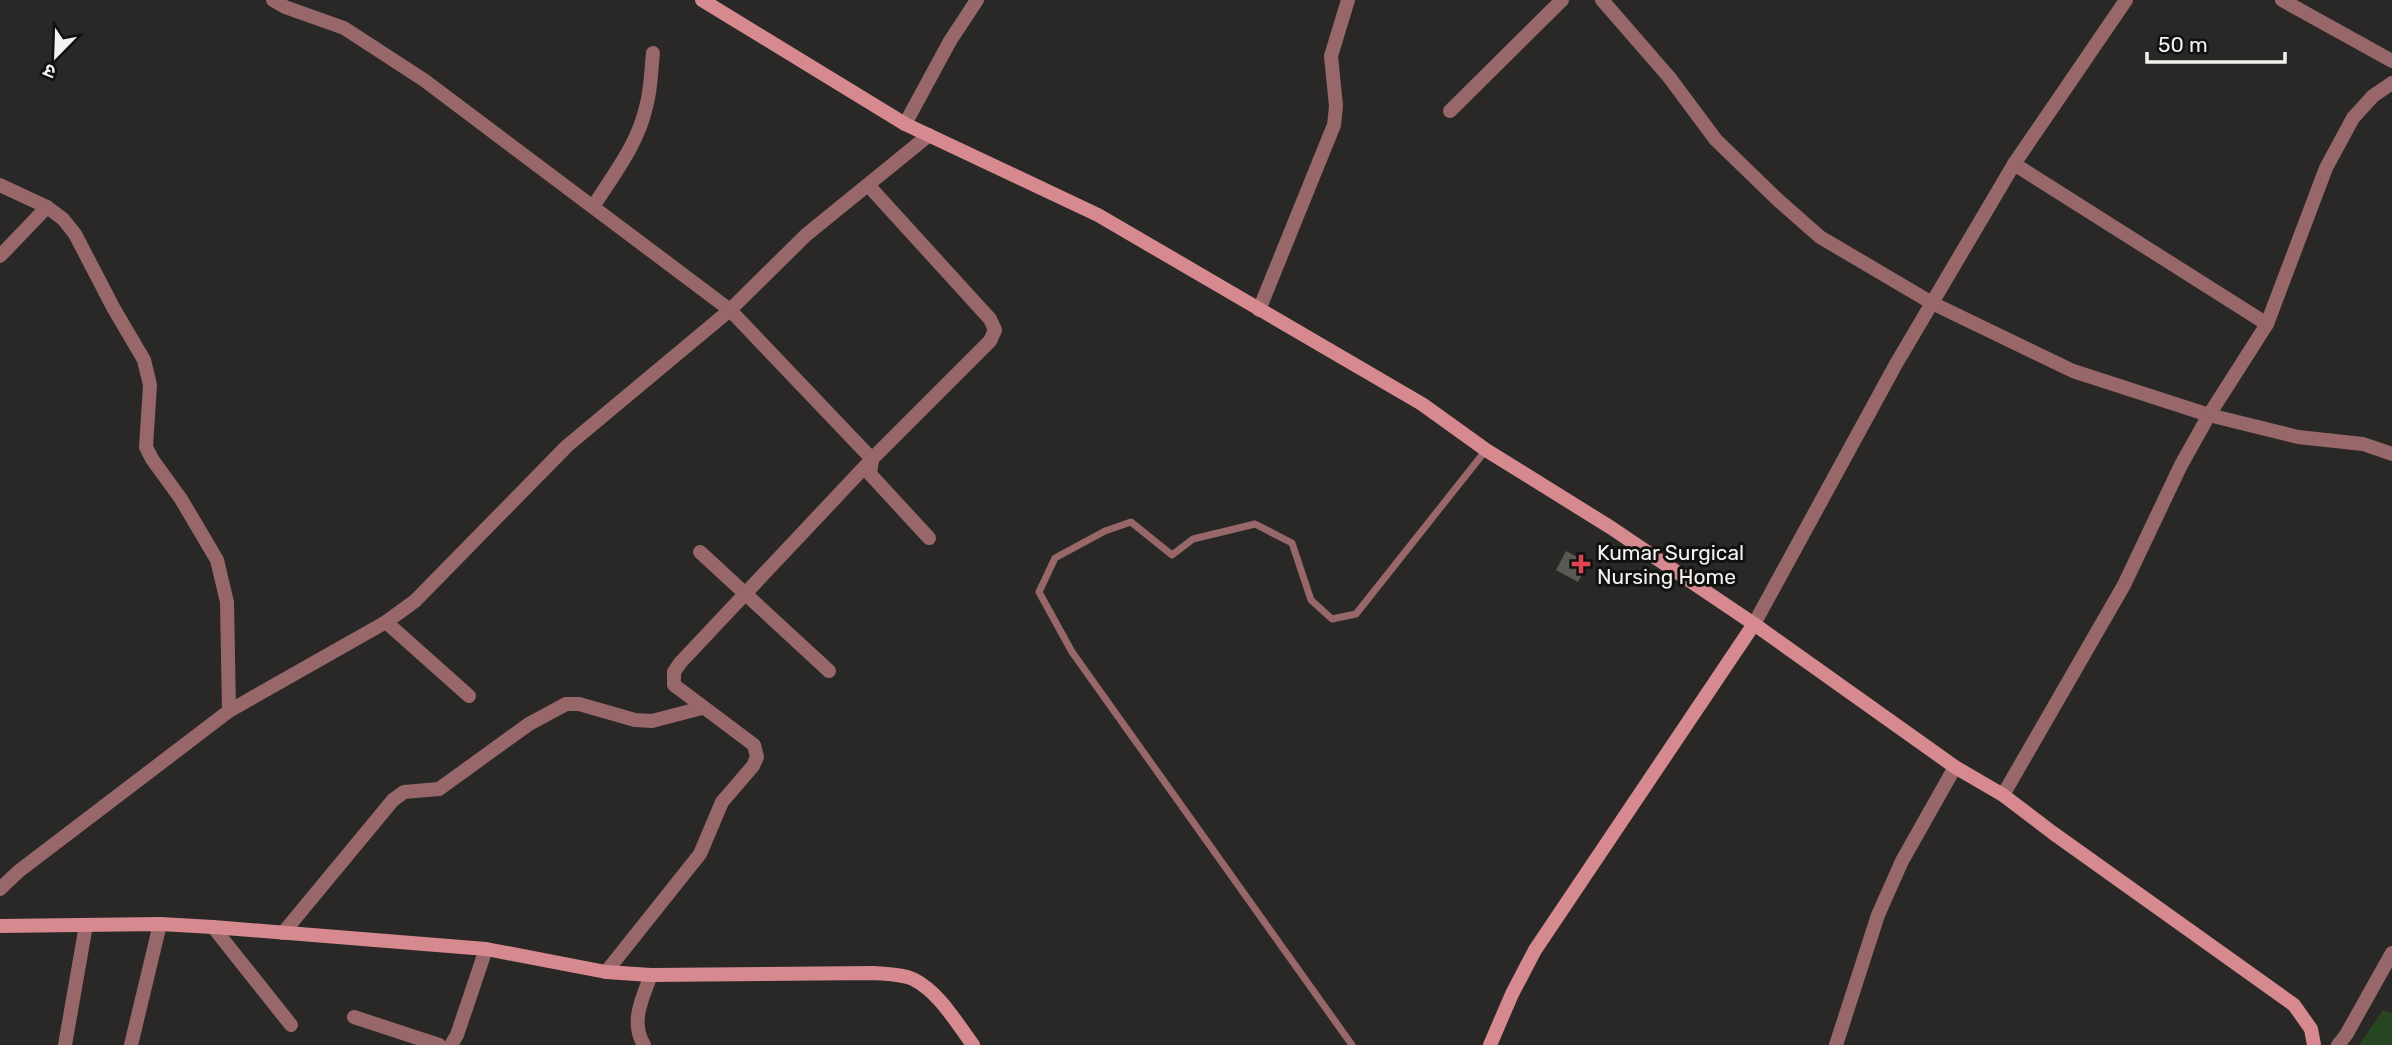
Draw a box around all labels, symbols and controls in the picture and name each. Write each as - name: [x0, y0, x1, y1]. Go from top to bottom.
- north arrow: [21, 21, 91, 91]
- scale bar: [2147, 21, 2285, 65]
- text: 50 m: [2158, 32, 2208, 57]
- text: उ: [39, 58, 59, 84]
- place label: Kumar Surgical Nursing Home: [1597, 540, 1744, 589]
- marker: Kumar Surgical Nursing Home: [1571, 554, 1591, 574]

